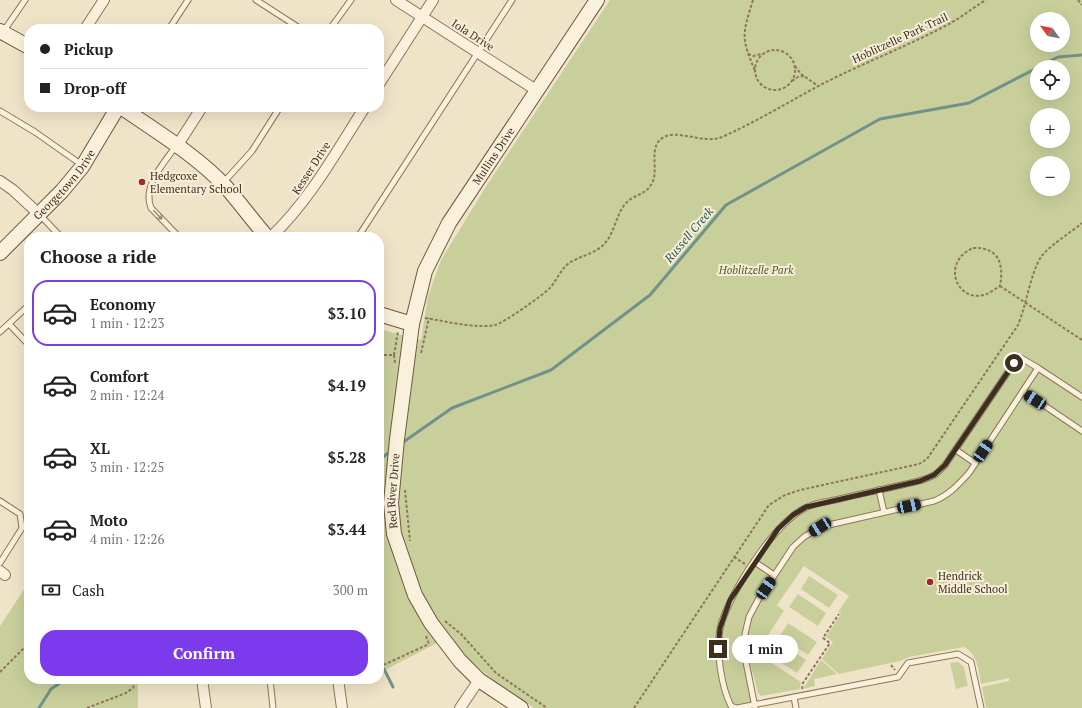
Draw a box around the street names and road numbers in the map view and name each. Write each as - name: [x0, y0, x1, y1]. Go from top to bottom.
- street label: Hoblitzelle Park Trail: [850, 10, 950, 66]
- street label: Iola Drive: [449, 16, 497, 54]
- street label: Mullins Drive: [469, 124, 518, 187]
- street label: Kesser Drive: [289, 139, 334, 197]
- street label: Georgetown Drive: [30, 146, 98, 223]
- street label: Red River Drive: [384, 452, 403, 529]

